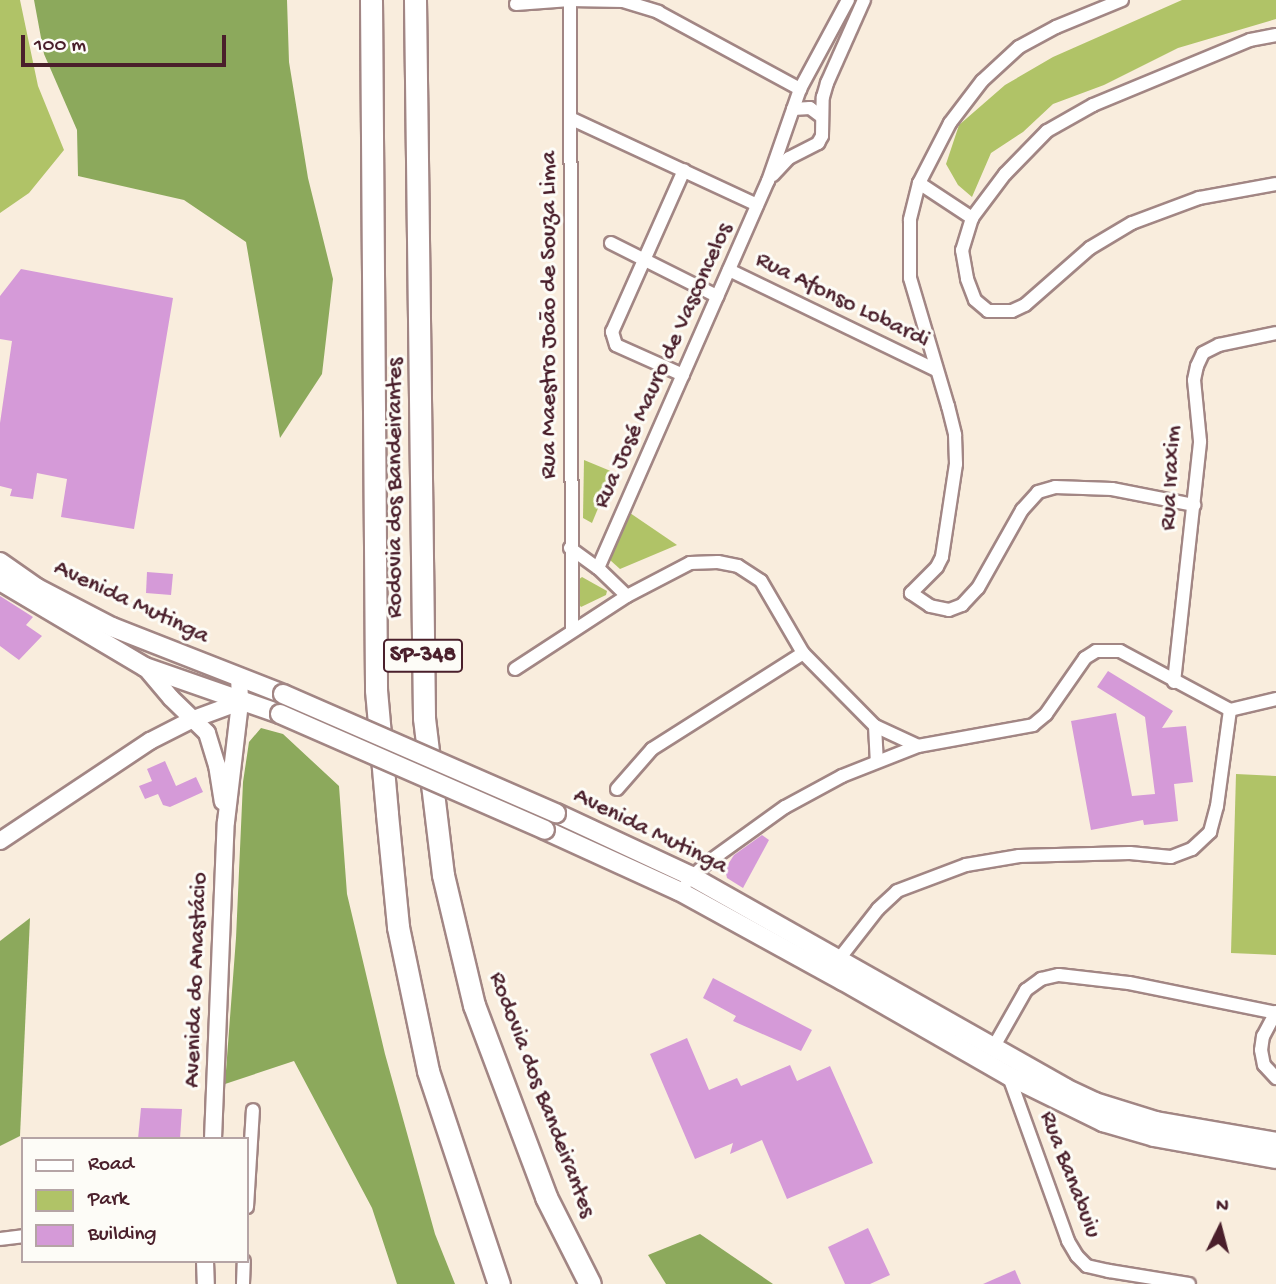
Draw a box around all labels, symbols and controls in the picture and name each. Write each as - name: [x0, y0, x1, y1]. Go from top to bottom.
- scale bar: [24, 21, 229, 65]
- text: 100 m: [34, 34, 86, 59]
- street label: Rua Maestro João de Souza Lima: [536, 151, 564, 479]
- street label: Rua José Mauro de Vasconcelos: [588, 219, 740, 513]
- street label: Rua Afonso Lobardi: [750, 246, 934, 356]
- street label: Rodovia dos Bandeirantes: [382, 358, 410, 618]
- street label: Rua Iraxim: [1155, 425, 1189, 531]
- street label: Avenida Mutinga: [49, 554, 213, 652]
- road number: SP-348: [383, 636, 463, 676]
- street label: Avenida Mutinga: [568, 782, 732, 882]
- street label: Avenida do Anastácio: [179, 872, 215, 1088]
- street label: Rodovia dos Bandeirantes: [481, 968, 601, 1222]
- street label: Rua Banabuiu: [1032, 1107, 1106, 1243]
- legend: [21, 1137, 248, 1263]
- text: Road: [88, 1153, 134, 1178]
- text: Park: [88, 1188, 128, 1213]
- north arrow: [1185, 1193, 1255, 1263]
- text: N: [1215, 1195, 1230, 1219]
- text: Building: [88, 1223, 157, 1248]

